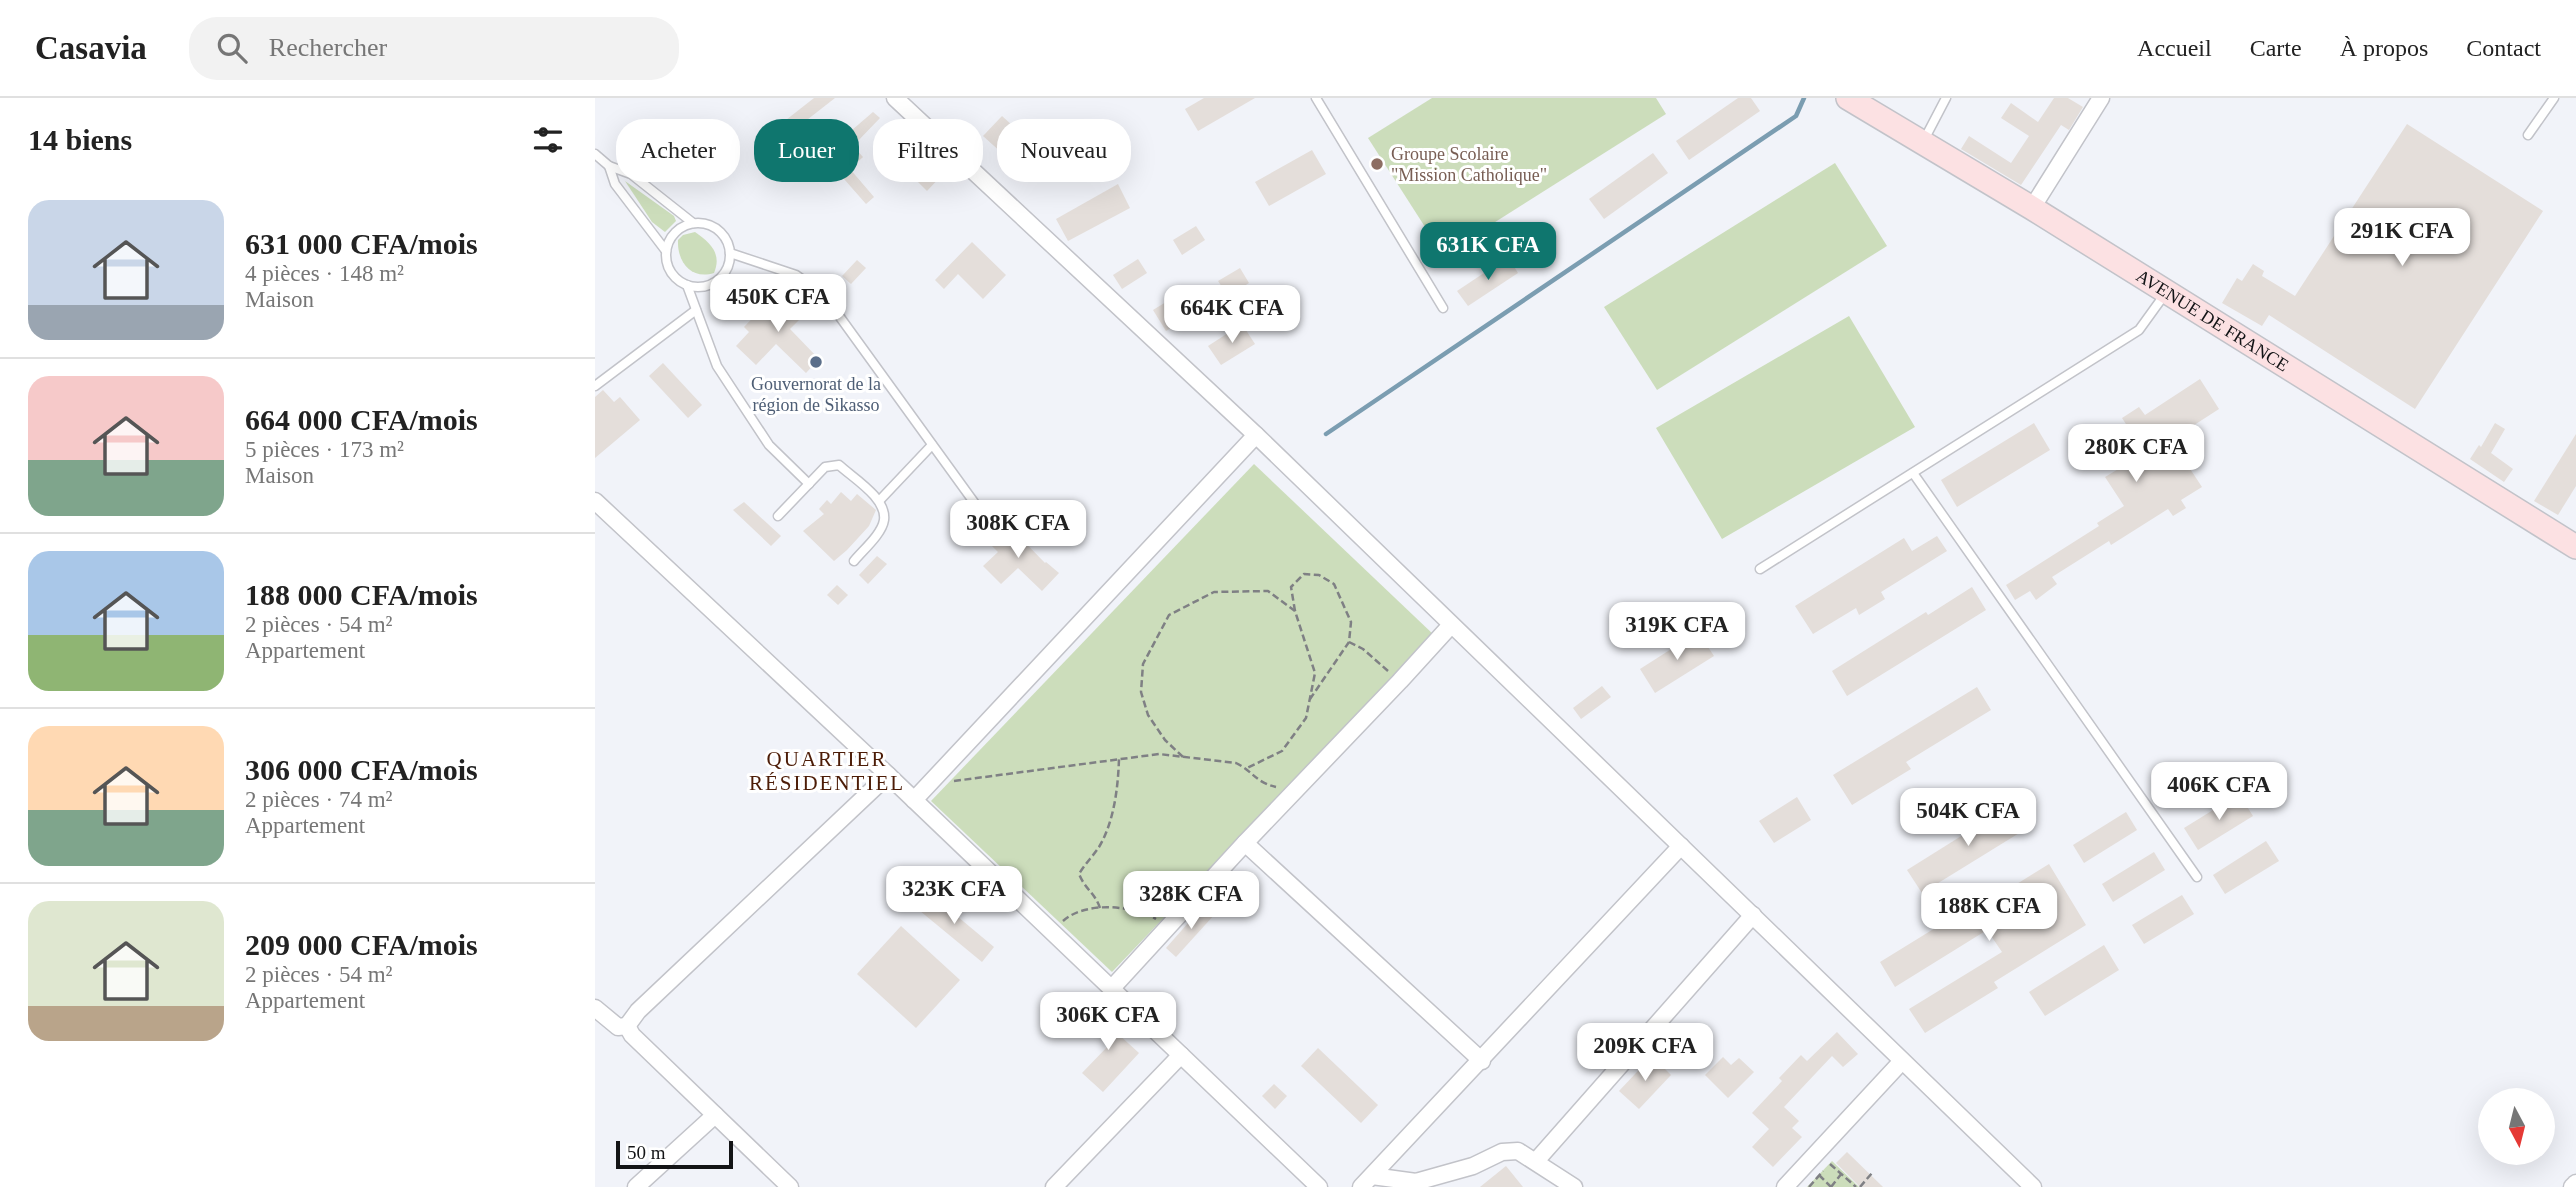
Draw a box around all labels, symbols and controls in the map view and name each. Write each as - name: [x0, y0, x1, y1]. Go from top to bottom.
- search box: [189, 17, 679, 80]
- icon: search: [213, 29, 251, 67]
- text: Casavia: [35, 30, 147, 66]
- text: Rechercher: [269, 33, 387, 62]
- text: Accueil: [2137, 35, 2212, 61]
- text: Carte: [2250, 35, 2302, 61]
- text: À propos: [2340, 35, 2428, 61]
- text: Contact: [2466, 35, 2541, 61]
- chip: Acheter: [616, 119, 740, 182]
- chip: Louer: [754, 119, 859, 182]
- chip: Filtres: [873, 119, 983, 182]
- chip: Nouveau: [997, 119, 1131, 182]
- icon: filters: [529, 121, 567, 159]
- text: 14 biens: [28, 123, 132, 156]
- place label: Groupe Scolaire "Mission Catholique": [1391, 144, 1547, 185]
- marker: Groupe Scolaire "Mission Catholique": [1369, 156, 1385, 172]
- pin: 291K CFA: [2330, 208, 2474, 268]
- text: 291K CFA: [2350, 218, 2454, 243]
- pin: 631K CFA: [1416, 222, 1560, 282]
- text: 631 000 CFA/mois: [245, 227, 478, 260]
- icon: home: [84, 228, 168, 312]
- text: 631K CFA: [1436, 232, 1540, 257]
- text: 4 pièces · 148 m²: [245, 261, 404, 286]
- street label: AVENUE DE FRANCE: [2133, 265, 2292, 375]
- pin: 450K CFA: [706, 274, 850, 334]
- text: 450K CFA: [726, 284, 830, 309]
- pin: 664K CFA: [1160, 286, 1304, 345]
- text: Maison: [245, 287, 314, 312]
- text: 664K CFA: [1180, 295, 1284, 320]
- marker: Gouvernorat de la région de Sikasso: [808, 354, 824, 370]
- place label: Gouvernorat de la région de Sikasso: [751, 374, 881, 415]
- text: 664 000 CFA/mois: [245, 403, 478, 436]
- icon: home: [84, 404, 168, 488]
- pin: 280K CFA: [2064, 424, 2208, 484]
- text: 280K CFA: [2084, 434, 2188, 459]
- text: 5 pièces · 173 m²: [245, 437, 404, 462]
- text: Maison: [245, 463, 314, 488]
- pin: 308K CFA: [946, 500, 1090, 560]
- text: 308K CFA: [966, 510, 1070, 535]
- text: 188 000 CFA/mois: [245, 578, 478, 611]
- icon: home: [84, 579, 168, 663]
- pin: 319K CFA: [1605, 602, 1749, 662]
- text: 2 pièces · 54 m²: [245, 612, 392, 637]
- text: 319K CFA: [1625, 612, 1729, 637]
- text: Appartement: [245, 638, 365, 663]
- district label: QUARTIER RÉSIDENTIEL: [749, 747, 905, 795]
- text: 306 000 CFA/mois: [245, 753, 478, 786]
- icon: home: [84, 754, 168, 838]
- pin: 406K CFA: [2147, 762, 2291, 822]
- text: 406K CFA: [2167, 772, 2271, 797]
- text: 2 pièces · 74 m²: [245, 787, 392, 812]
- pin: 504K CFA: [1896, 788, 2040, 848]
- text: 504K CFA: [1916, 798, 2020, 823]
- text: Appartement: [245, 813, 365, 838]
- pin: 323K CFA: [882, 866, 1026, 926]
- pin: 328K CFA: [1119, 872, 1263, 931]
- text: 323K CFA: [902, 876, 1006, 901]
- text: 328K CFA: [1139, 881, 1243, 906]
- pin: 188K CFA: [1917, 884, 2061, 943]
- text: 188K CFA: [1937, 893, 2041, 918]
- text: 209 000 CFA/mois: [245, 928, 478, 961]
- icon: home: [84, 929, 168, 1013]
- text: 2 pièces · 54 m²: [245, 962, 392, 987]
- text: Appartement: [245, 988, 365, 1013]
- pin: 306K CFA: [1036, 992, 1180, 1052]
- text: 306K CFA: [1056, 1002, 1160, 1027]
- pin: 209K CFA: [1573, 1024, 1717, 1083]
- text: 209K CFA: [1593, 1033, 1697, 1058]
- north arrow: [2478, 1088, 2555, 1166]
- map controls: [2478, 1088, 2555, 1165]
- scale bar: [616, 1138, 733, 1170]
- text: 50 m: [627, 1142, 666, 1163]

